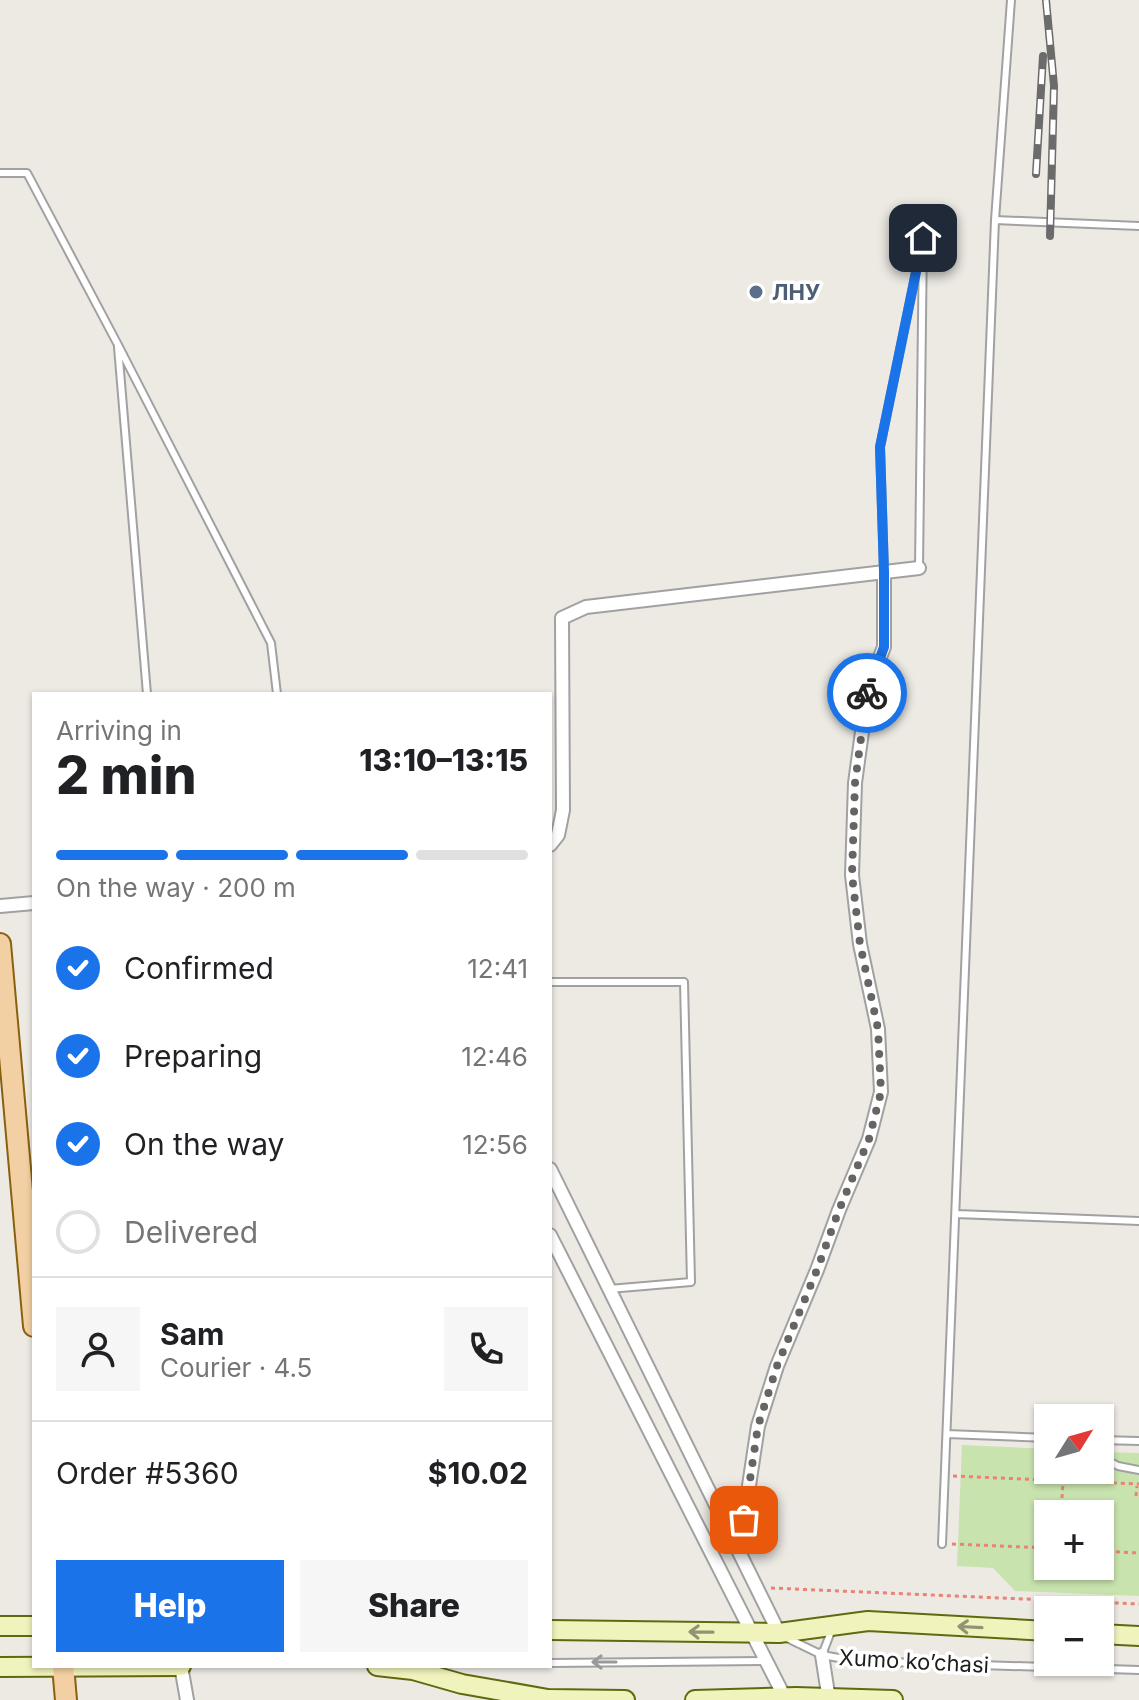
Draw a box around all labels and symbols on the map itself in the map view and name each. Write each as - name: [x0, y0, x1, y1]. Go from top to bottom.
- pin: [889, 204, 957, 272]
- place label: ЛНУ: [772, 279, 820, 305]
- marker: ЛНУ: [747, 283, 765, 301]
- courier: [827, 653, 907, 733]
- north arrow: [1034, 1404, 1114, 1484]
- pin: [710, 1486, 778, 1554]
- one-way arrow: [957, 1619, 984, 1634]
- one-way arrow: [688, 1624, 715, 1640]
- street label: Xumo ko’chasi: [838, 1644, 990, 1678]
- one-way arrow: [591, 1654, 618, 1670]

